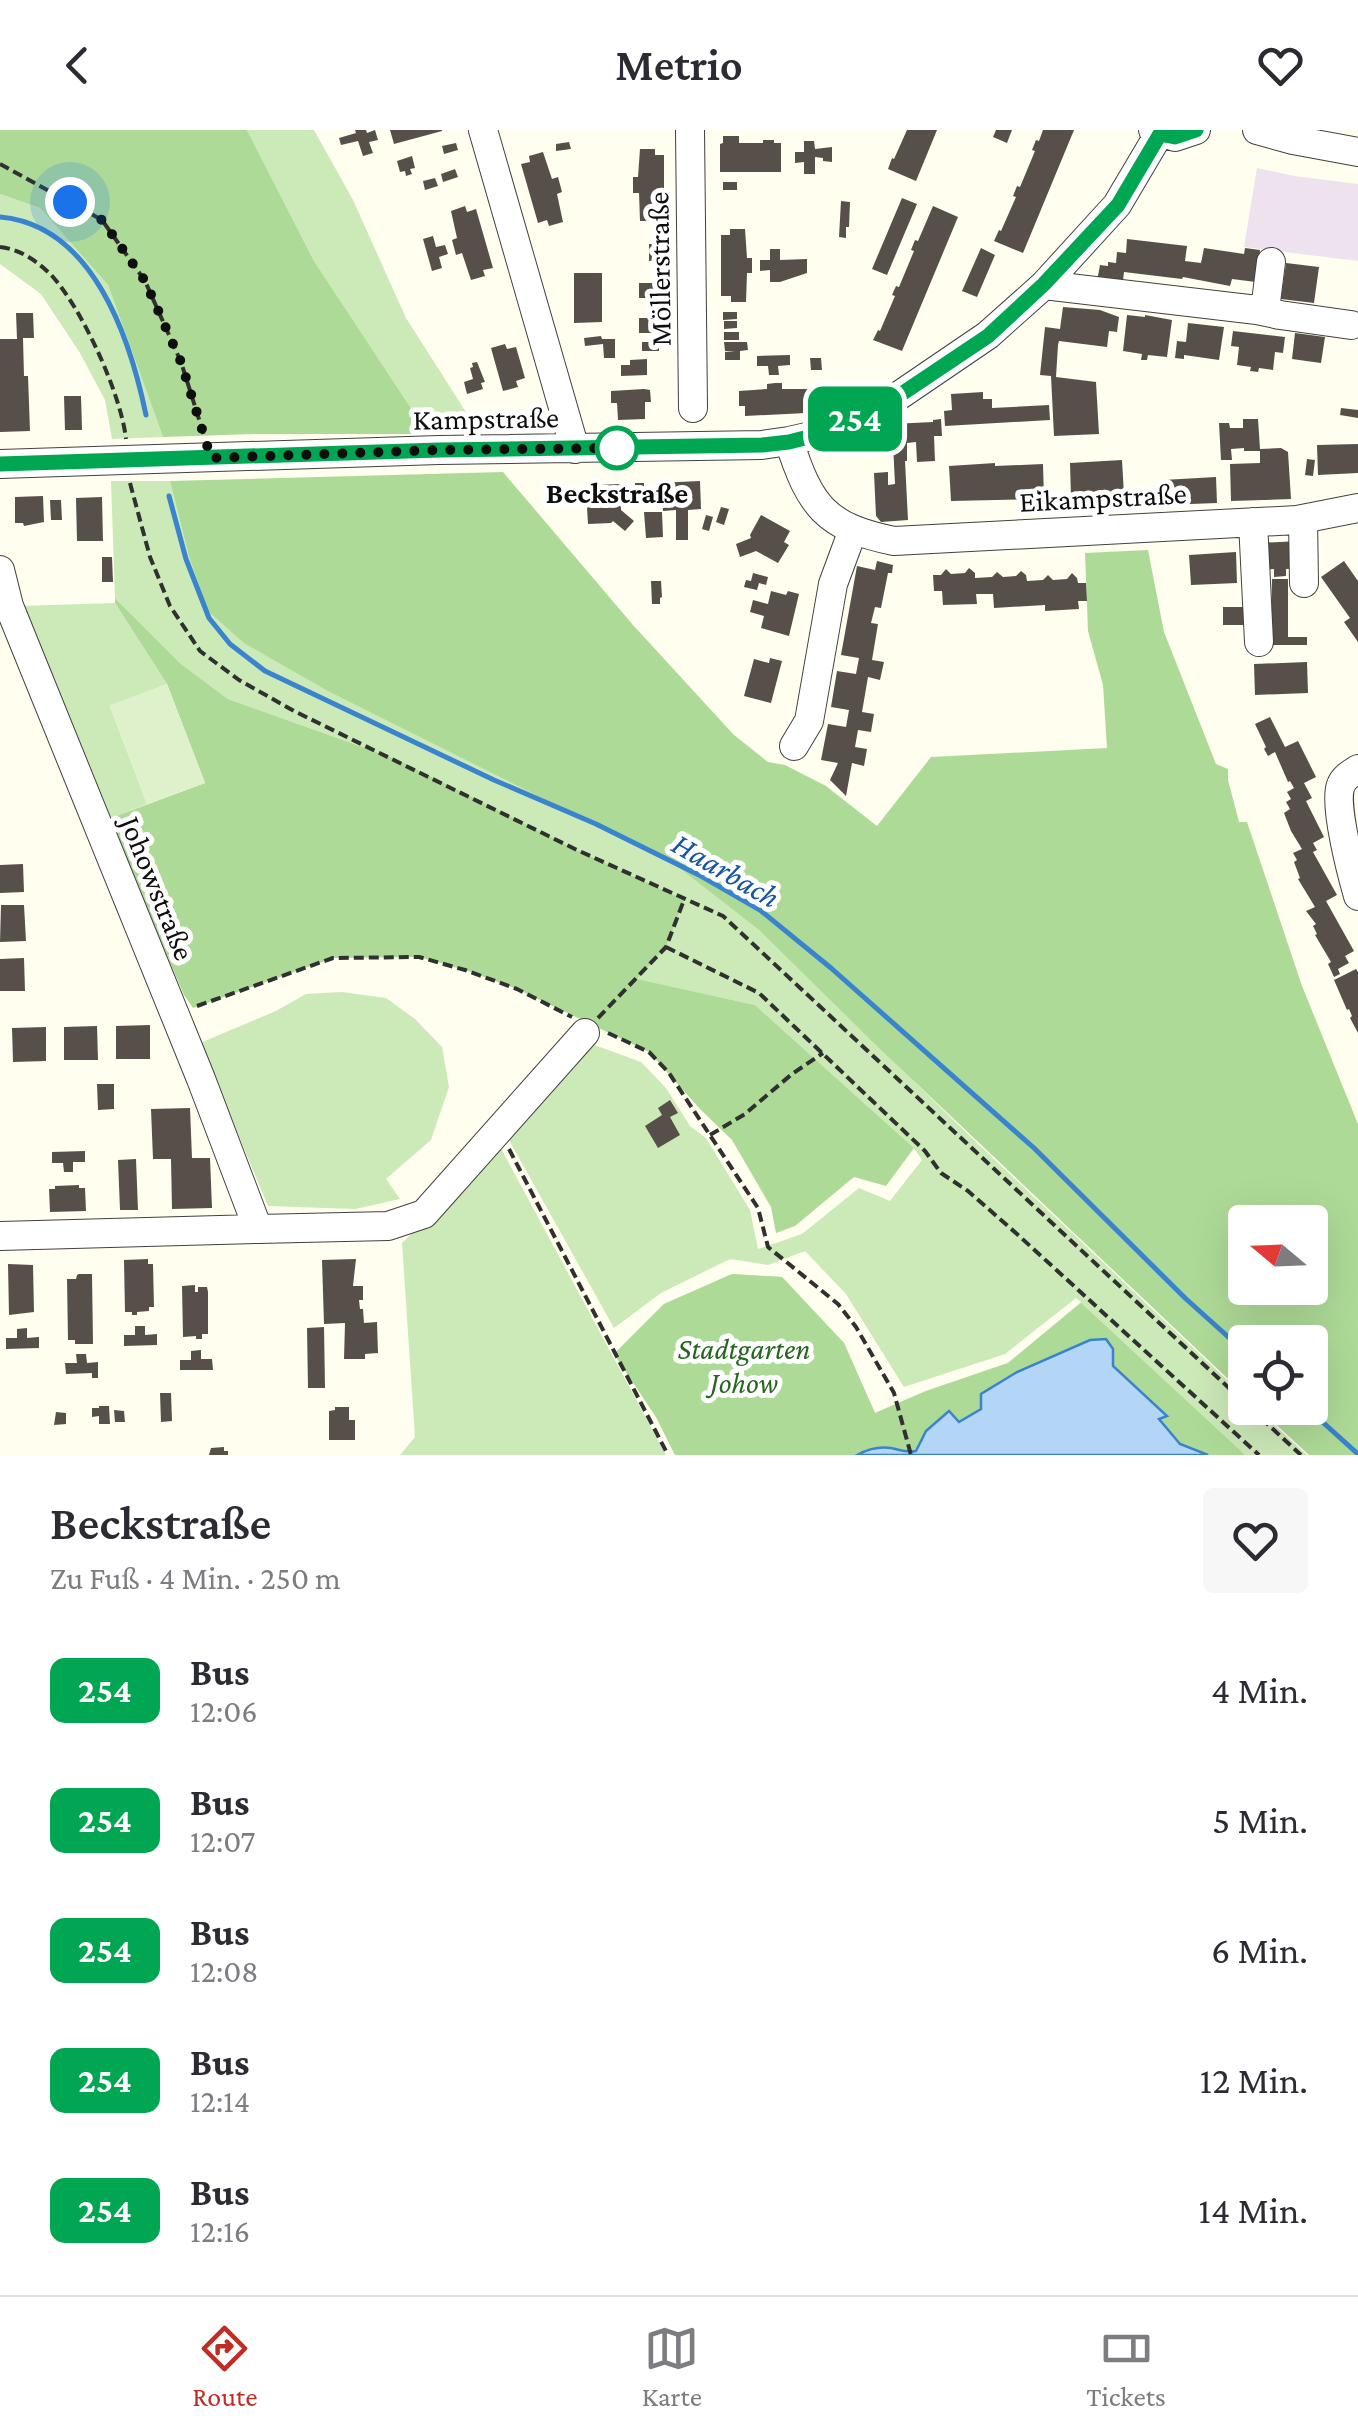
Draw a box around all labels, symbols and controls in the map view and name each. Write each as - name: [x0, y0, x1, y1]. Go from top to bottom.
- icon: back: [50, 38, 105, 93]
- icon: heart: [1253, 38, 1308, 93]
- text: Metrio: [615, 40, 743, 90]
- your location: [45, 177, 95, 227]
- street label: Möllerstraße: [641, 191, 677, 347]
- line badge: 254: [798, 386, 912, 452]
- street label: Kampstraße: [413, 400, 559, 437]
- text: 254: [828, 400, 882, 439]
- marker: Beckstraße: [596, 427, 638, 469]
- place label: Beckstraße: [546, 476, 688, 509]
- street label: Eikampstraße: [1018, 476, 1188, 519]
- street label: Johowstraße: [113, 809, 202, 965]
- water label: Haarbach: [666, 825, 786, 915]
- north arrow: [1228, 1205, 1328, 1305]
- map controls: [1228, 1205, 1328, 1425]
- button: locate: [1228, 1325, 1328, 1425]
- park label: Stadtgarten Johow: [678, 1332, 810, 1399]
- button: heart: [1203, 1488, 1308, 1593]
- text: Beckstraße: [50, 1496, 271, 1549]
- text: Zu Fuß · 4 Min. · 250 m: [50, 1560, 341, 1596]
- text: Bus: [190, 1651, 249, 1693]
- text: 4 Min.: [1211, 1669, 1308, 1711]
- text: 254: [78, 1671, 132, 1710]
- text: 12:06: [190, 1693, 258, 1729]
- text: Bus: [190, 1781, 249, 1823]
- text: 5 Min.: [1212, 1799, 1308, 1841]
- text: 254: [78, 1801, 132, 1840]
- text: 12:07: [190, 1823, 255, 1859]
- text: Bus: [190, 1911, 249, 1953]
- text: 6 Min.: [1211, 1929, 1308, 1971]
- text: 254: [78, 1931, 132, 1970]
- text: 12:08: [190, 1953, 259, 1989]
- text: Bus: [190, 2041, 249, 2083]
- text: 12 Min.: [1200, 2059, 1308, 2101]
- text: 254: [78, 2061, 132, 2100]
- text: 12:14: [190, 2083, 250, 2119]
- text: Bus: [190, 2171, 249, 2213]
- text: 14 Min.: [1198, 2189, 1308, 2231]
- text: 254: [78, 2191, 132, 2230]
- text: 12:16: [190, 2213, 250, 2249]
- tab: Route: [192, 2321, 257, 2412]
- tab: Karte: [642, 2321, 702, 2412]
- tab: Tickets: [1086, 2321, 1166, 2412]

